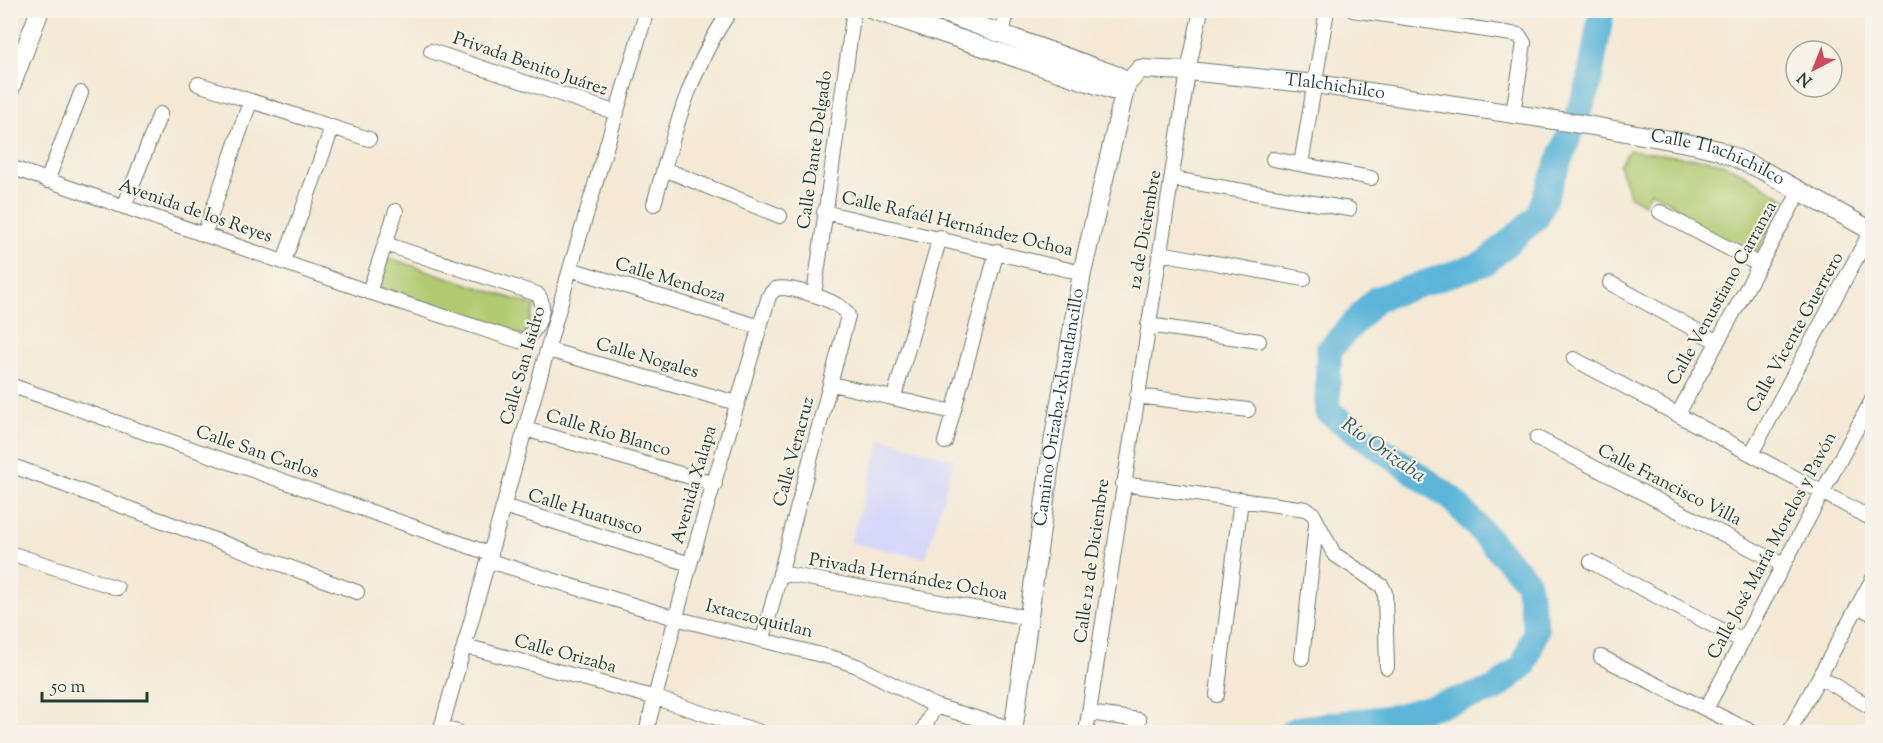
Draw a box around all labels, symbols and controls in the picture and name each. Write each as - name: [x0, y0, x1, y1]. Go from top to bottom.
- street label: Privada Benito Juárez: [449, 26, 611, 104]
- north arrow: [1784, 39, 1844, 99]
- text: N: [1793, 65, 1818, 91]
- street label: Tlalchichilco: [1283, 68, 1387, 107]
- street label: Calle Dante Delgado: [792, 69, 840, 231]
- street label: Calle Tlachichilco: [1648, 124, 1789, 193]
- street label: 12 de Diciembre: [1123, 168, 1169, 292]
- street label: Avenida de los Reyes: [115, 173, 275, 251]
- street label: Calle Rafaél Hernández Ochoa: [839, 186, 1075, 264]
- street label: Calle Venustiano Carranza: [1661, 197, 1785, 391]
- street label: Calle Vicente Guerrero: [1741, 248, 1851, 418]
- street label: Calle Mendoza: [611, 252, 729, 310]
- street label: Camino Orizaba-Ixhuatlancillo: [1028, 286, 1092, 528]
- street label: Calle San Isidro: [495, 303, 553, 429]
- street label: Calle Nogales: [592, 332, 702, 386]
- street label: Calle Veracruz: [768, 394, 822, 510]
- street label: Calle Río Blanco: [542, 404, 674, 464]
- water label: Río Orizaba: [1335, 411, 1431, 491]
- street label: Calle San Carlos: [192, 420, 322, 486]
- street label: Avenida Xalapa: [666, 423, 724, 547]
- street label: Calle José María Morelos y Pavón: [1702, 427, 1844, 664]
- street label: Calle Francisco Villa: [1592, 438, 1746, 534]
- street label: Calle 12 de Diciembre: [1069, 477, 1117, 645]
- street label: Calle Huatusco: [524, 483, 646, 543]
- street label: Privada Hernández Ochoa: [807, 548, 1009, 608]
- street label: Ixtaczoquitlan: [703, 594, 816, 646]
- street label: Calle Orizaba: [511, 629, 619, 681]
- scale bar: [42, 665, 147, 703]
- text: 50 m: [50, 675, 86, 701]

